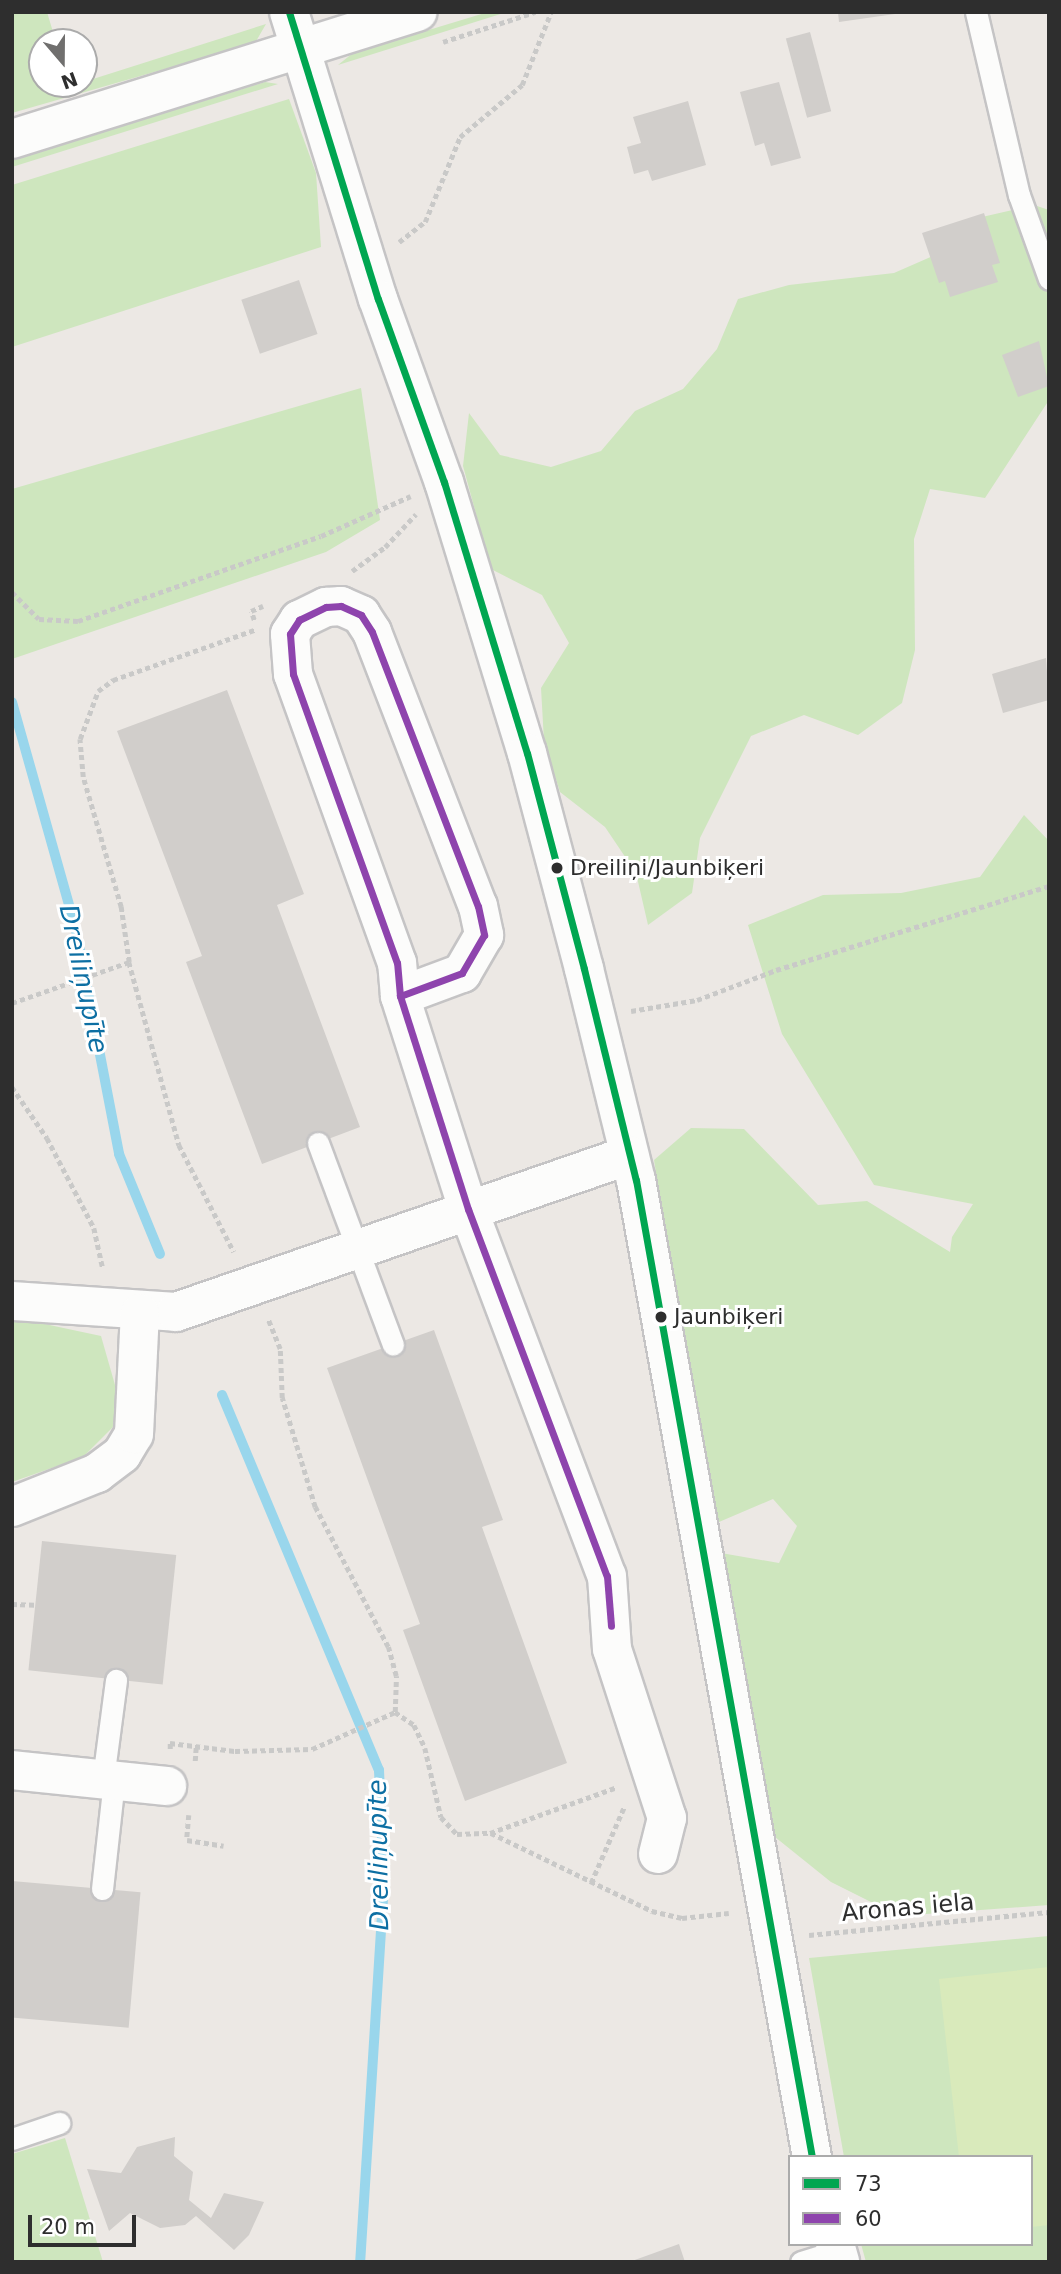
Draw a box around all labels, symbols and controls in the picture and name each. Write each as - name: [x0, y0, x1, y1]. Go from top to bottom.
- north arrow: [28, 28, 98, 98]
- text: N: [58, 68, 81, 94]
- place label: Dreiliņi/Jaunbiķeri: [570, 855, 764, 881]
- marker: Dreiliņi/Jaunbiķeri: [550, 861, 564, 875]
- water label: Dreiliņupīte: [52, 902, 114, 1056]
- place label: Jaunbiķeri: [674, 1304, 783, 1330]
- marker: Jaunbiķeri: [654, 1310, 668, 1324]
- water label: Dreiliņupīte: [362, 1779, 396, 1931]
- street label: Aronas iela: [840, 1888, 976, 1928]
- legend: [788, 2155, 1033, 2246]
- text: 73: [855, 2172, 882, 2196]
- scale bar: [32, 2200, 140, 2244]
- text: 60: [855, 2207, 882, 2231]
- text: 20 m: [41, 2215, 95, 2239]

